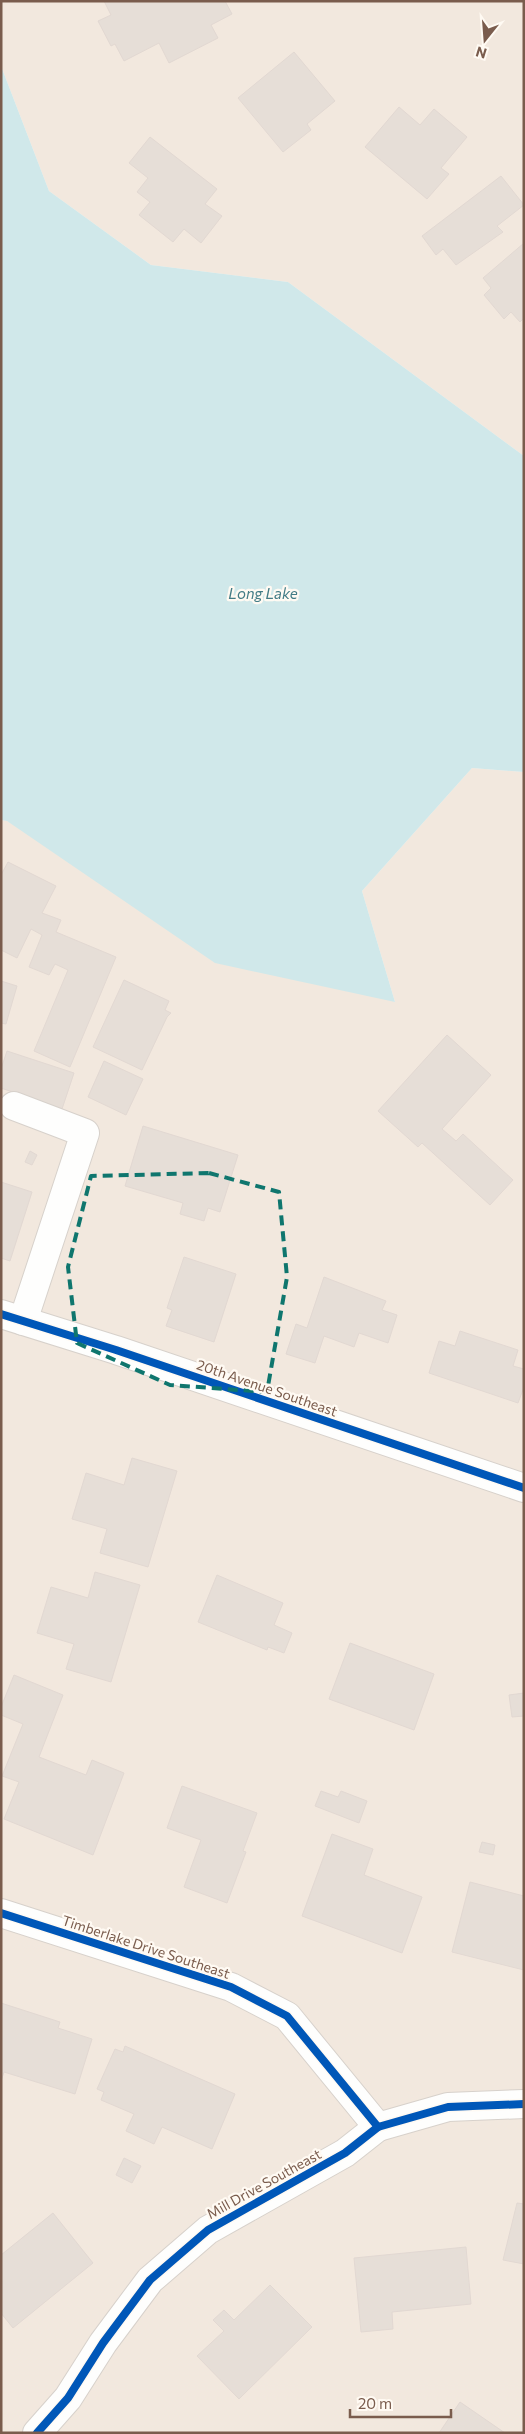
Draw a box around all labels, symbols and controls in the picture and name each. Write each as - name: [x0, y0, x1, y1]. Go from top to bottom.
- north arrow: [460, 15, 510, 65]
- text: N: [474, 43, 489, 63]
- water label: Long Lake: [228, 584, 298, 602]
- street label: 20th Avenue Southeast: [195, 1355, 340, 1420]
- street label: Timberlake Drive Southeast: [60, 1911, 233, 1982]
- street label: Mill Drive Southeast: [204, 2145, 324, 2222]
- scale bar: [350, 2386, 451, 2418]
- text: 20 m: [358, 2394, 392, 2412]

